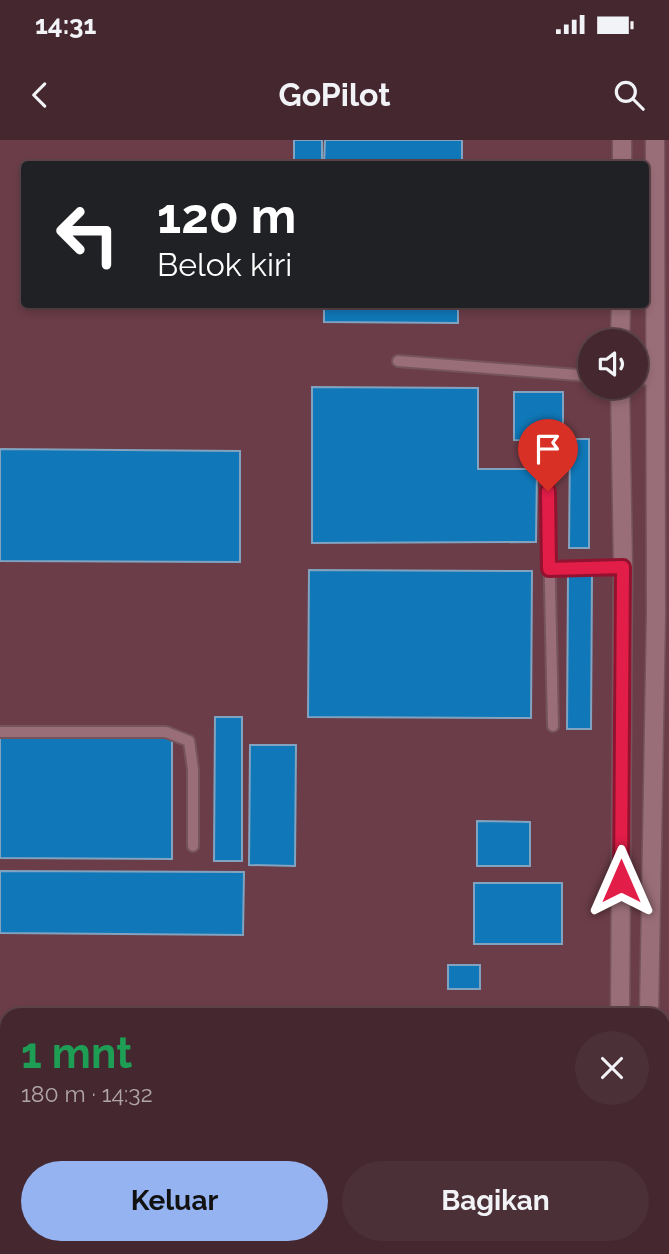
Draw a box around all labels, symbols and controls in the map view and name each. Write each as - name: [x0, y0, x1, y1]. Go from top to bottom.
- text: 14:31: [35, 10, 96, 40]
- icon: back: [21, 76, 59, 114]
- text: GoPilot: [279, 76, 390, 113]
- icon: search: [610, 76, 648, 114]
- text: 120 m: [157, 187, 296, 244]
- icon: left: [42, 189, 133, 280]
- text: Belok kiri: [157, 246, 292, 283]
- map controls: [578, 329, 648, 399]
- button: sound: [578, 329, 648, 399]
- pin: [518, 419, 578, 491]
- icon: arrive: [529, 430, 567, 468]
- position arrow: [584, 844, 658, 918]
- text: 1 mnt: [21, 1029, 132, 1078]
- button: close: [575, 1031, 649, 1105]
- text: 180 m · 14:32: [21, 1080, 153, 1107]
- button: Keluar: [21, 1161, 328, 1241]
- button: Bagikan: [342, 1161, 649, 1241]

